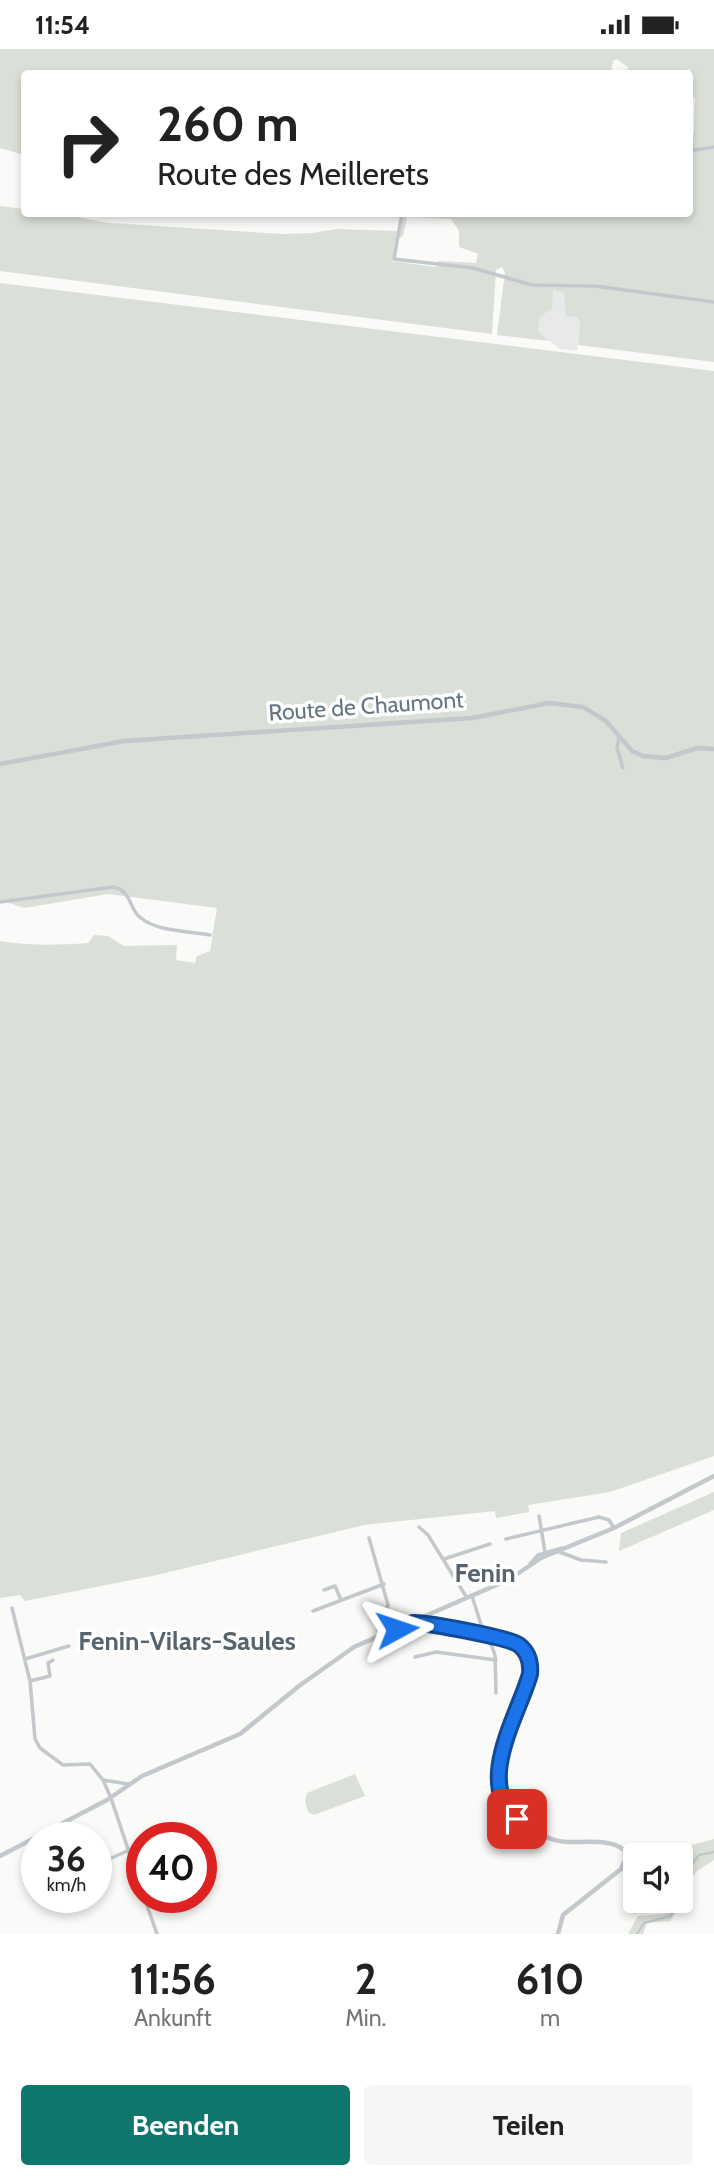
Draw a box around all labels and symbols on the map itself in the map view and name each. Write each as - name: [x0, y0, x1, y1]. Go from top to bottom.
- street label: Route de Chaumont: [268, 685, 465, 727]
- district label: Fenin: [454, 1557, 516, 1589]
- position arrow: [360, 1592, 434, 1666]
- district label: Fenin-Vilars-Saules: [78, 1625, 296, 1657]
- pin: [487, 1789, 547, 1849]
- speed limit sign: 40: [126, 1822, 217, 1913]

